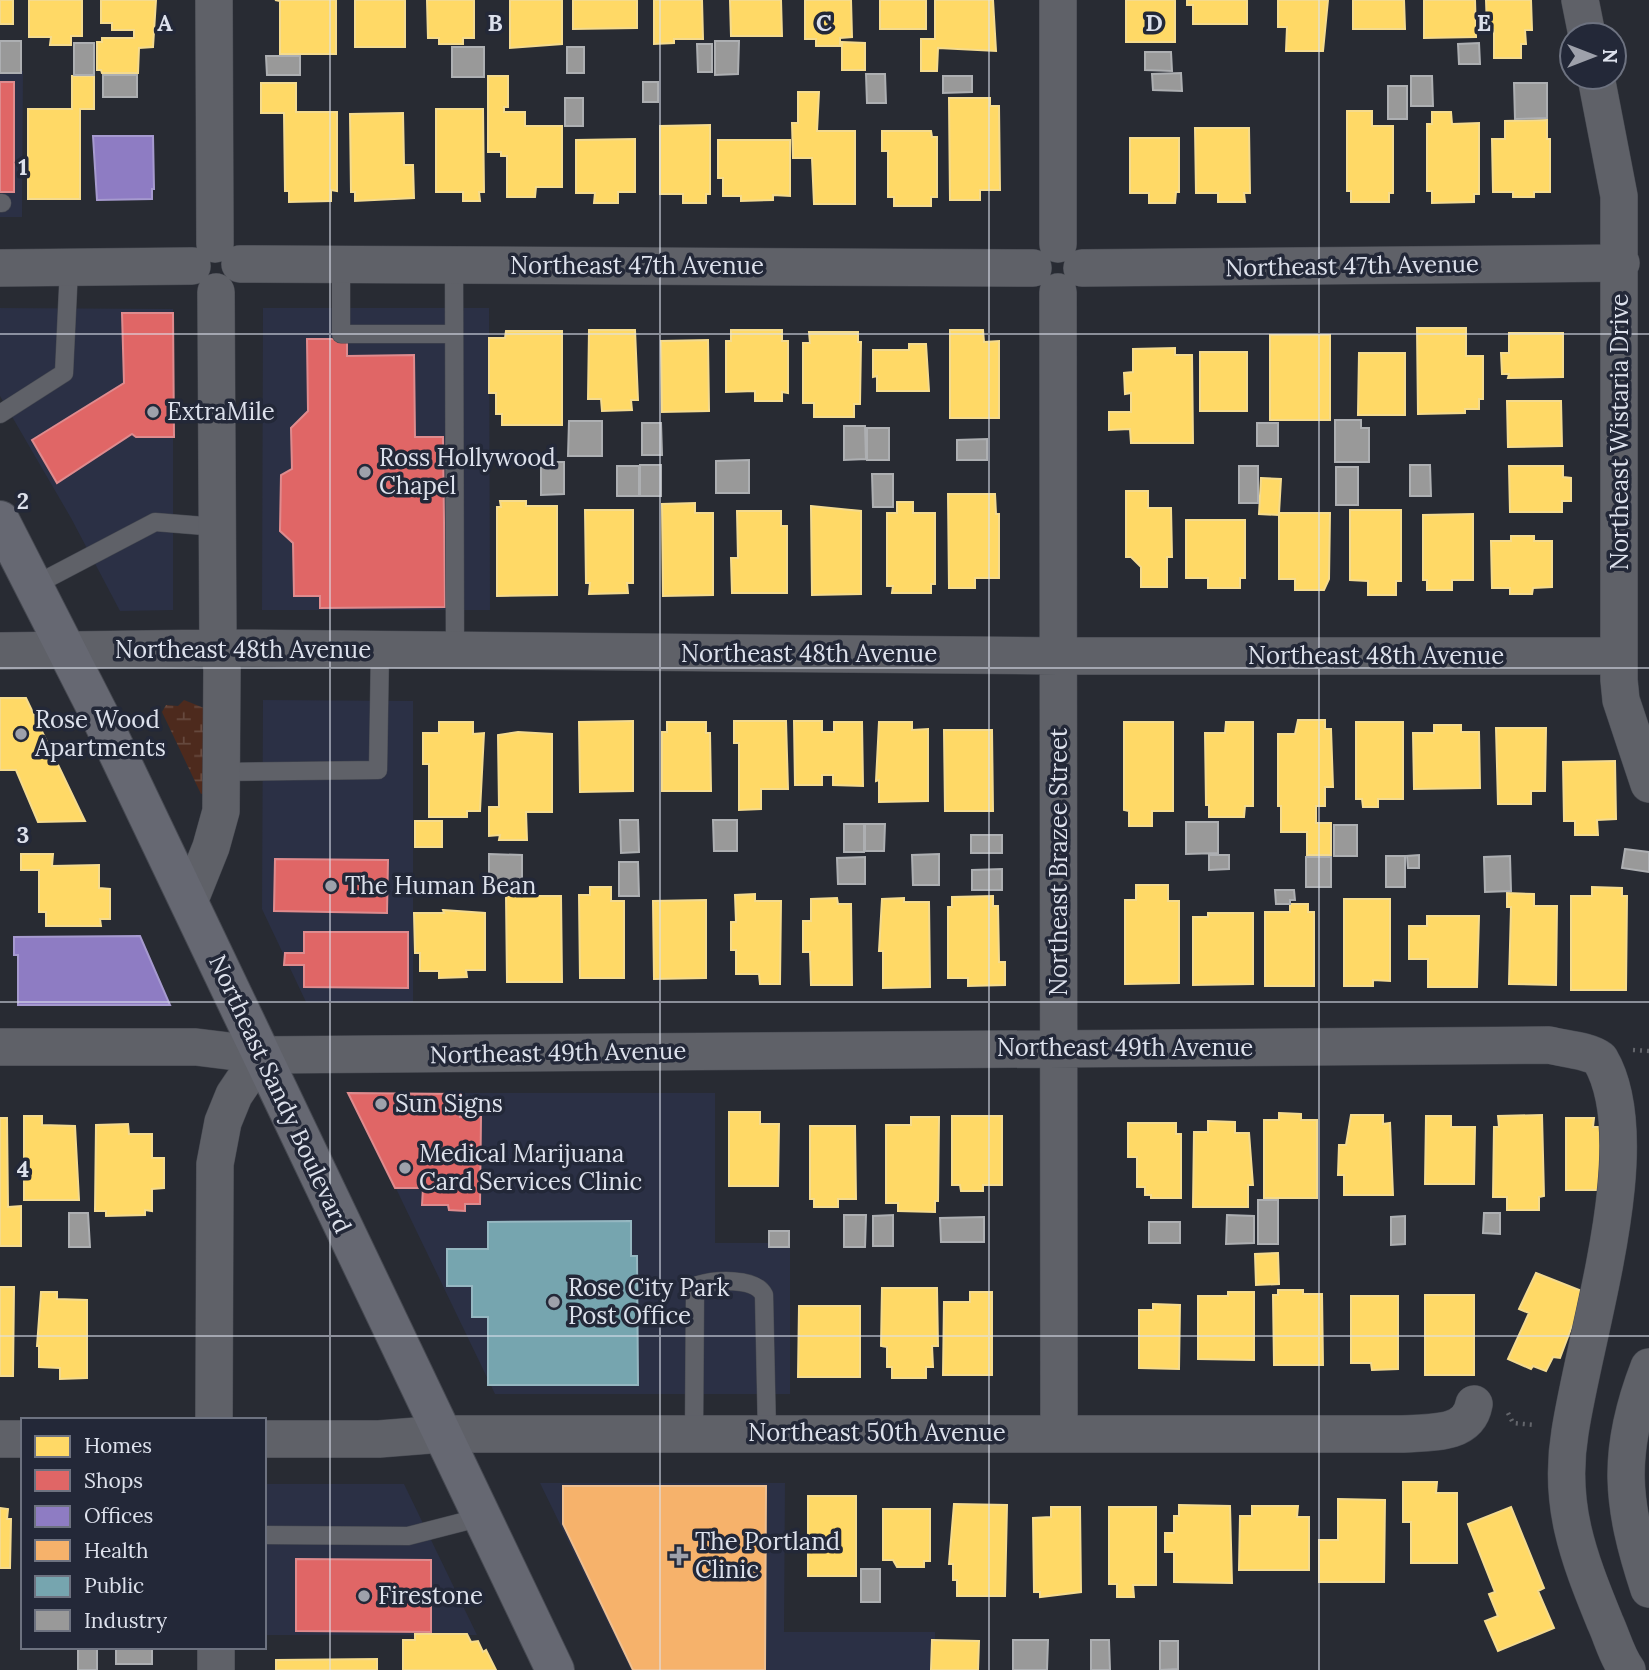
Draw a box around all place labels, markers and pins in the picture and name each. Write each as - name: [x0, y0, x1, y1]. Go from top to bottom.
- place label: ExtraMile: [167, 396, 275, 427]
- marker: ExtraMile: [145, 404, 161, 420]
- place label: Ross Hollywood Chapel: [379, 442, 556, 501]
- marker: Ross Hollywood Chapel: [357, 464, 373, 480]
- place label: Rose Wood Apartments: [34, 704, 166, 763]
- marker: Rose Wood Apartments: [13, 726, 29, 742]
- place label: The Human Bean: [345, 870, 536, 901]
- marker: The Human Bean: [323, 878, 339, 894]
- place label: Sun Signs: [395, 1088, 503, 1119]
- marker: Sun Signs: [373, 1096, 389, 1112]
- place label: Medical Marijuana Card Services Clinic: [419, 1138, 642, 1197]
- marker: Medical Marijuana Card Services Clinic: [397, 1160, 413, 1176]
- place label: Rose City Park Post Office: [568, 1272, 730, 1331]
- marker: Rose City Park Post Office: [546, 1294, 562, 1310]
- place label: The Portland Clinic: [695, 1526, 840, 1585]
- marker: The Portland Clinic: [669, 1546, 689, 1566]
- place label: Firestone: [378, 1580, 483, 1611]
- marker: Firestone: [356, 1588, 372, 1604]

